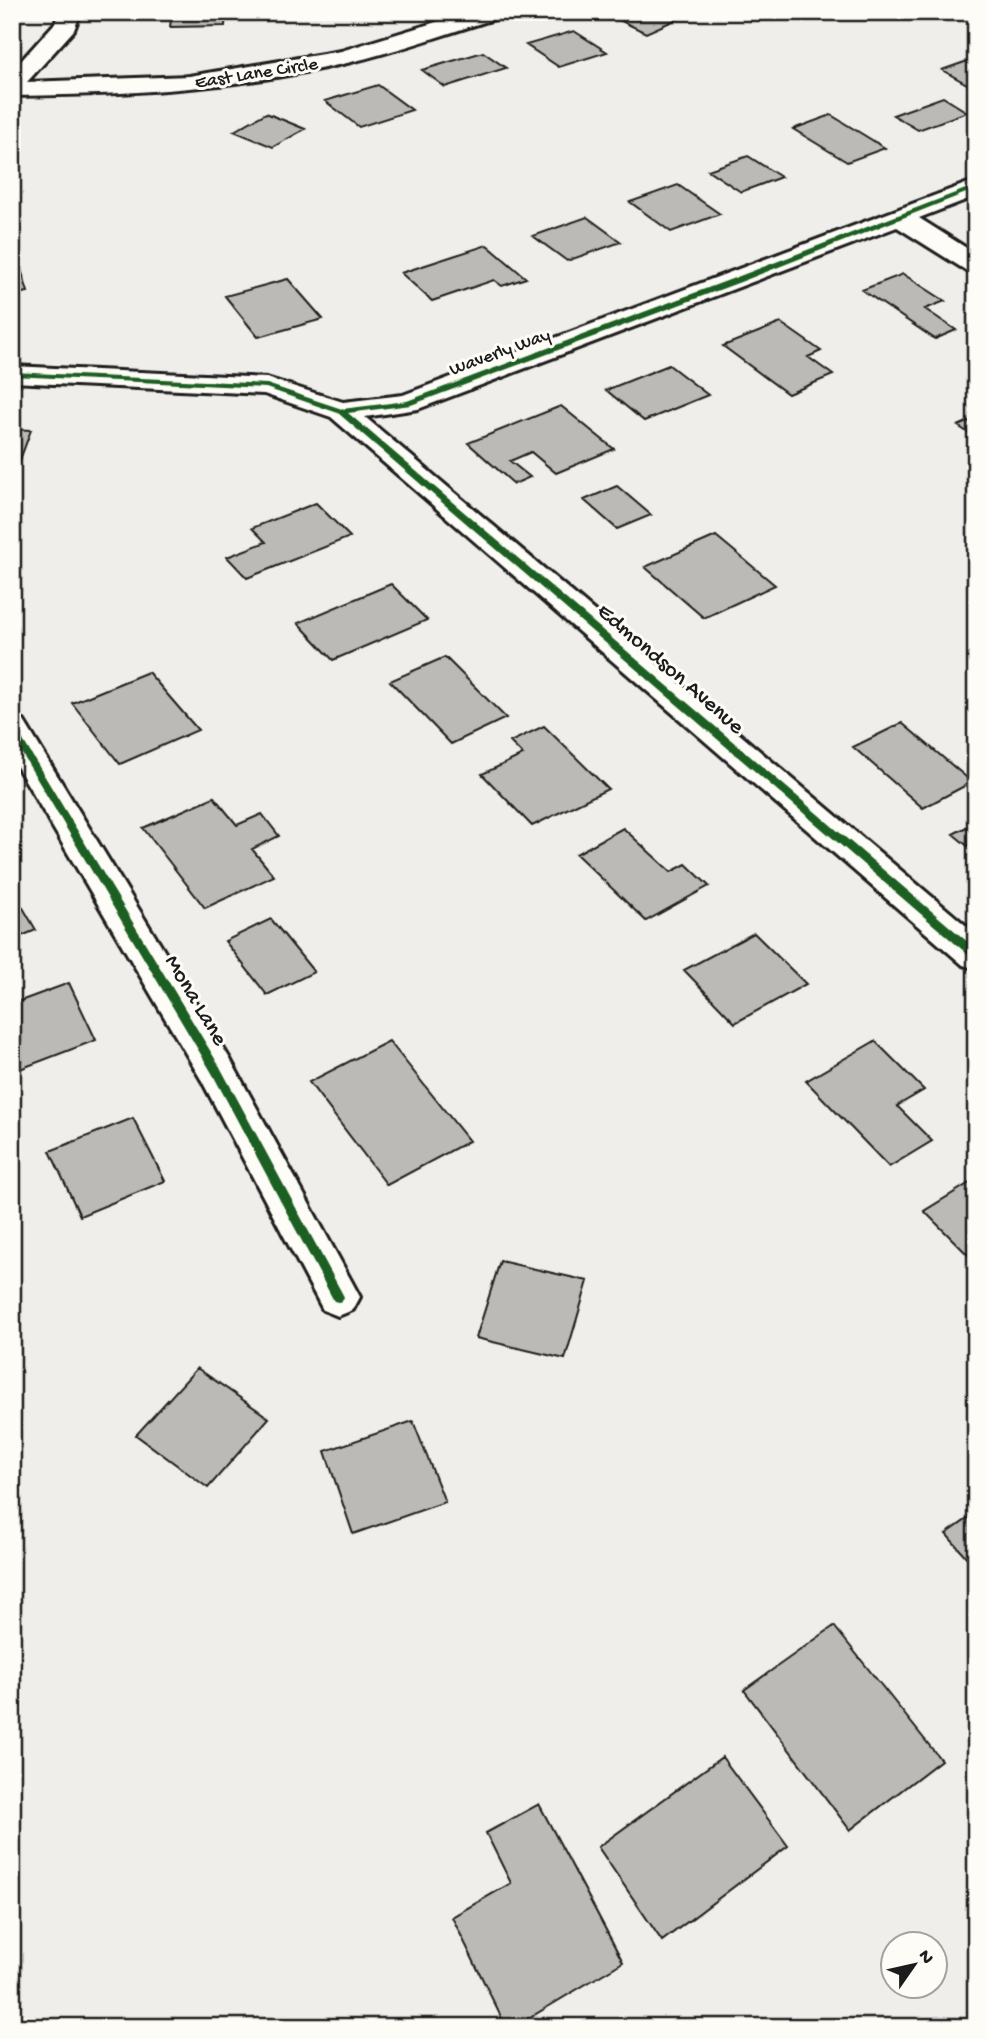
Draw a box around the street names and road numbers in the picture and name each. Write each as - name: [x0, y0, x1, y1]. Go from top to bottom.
- street label: East Lane Circle: [193, 53, 320, 96]
- street label: Waverly Way: [447, 324, 554, 382]
- street label: Edmondson Avenue: [590, 598, 750, 742]
- street label: Mona Lane: [157, 951, 233, 1052]

